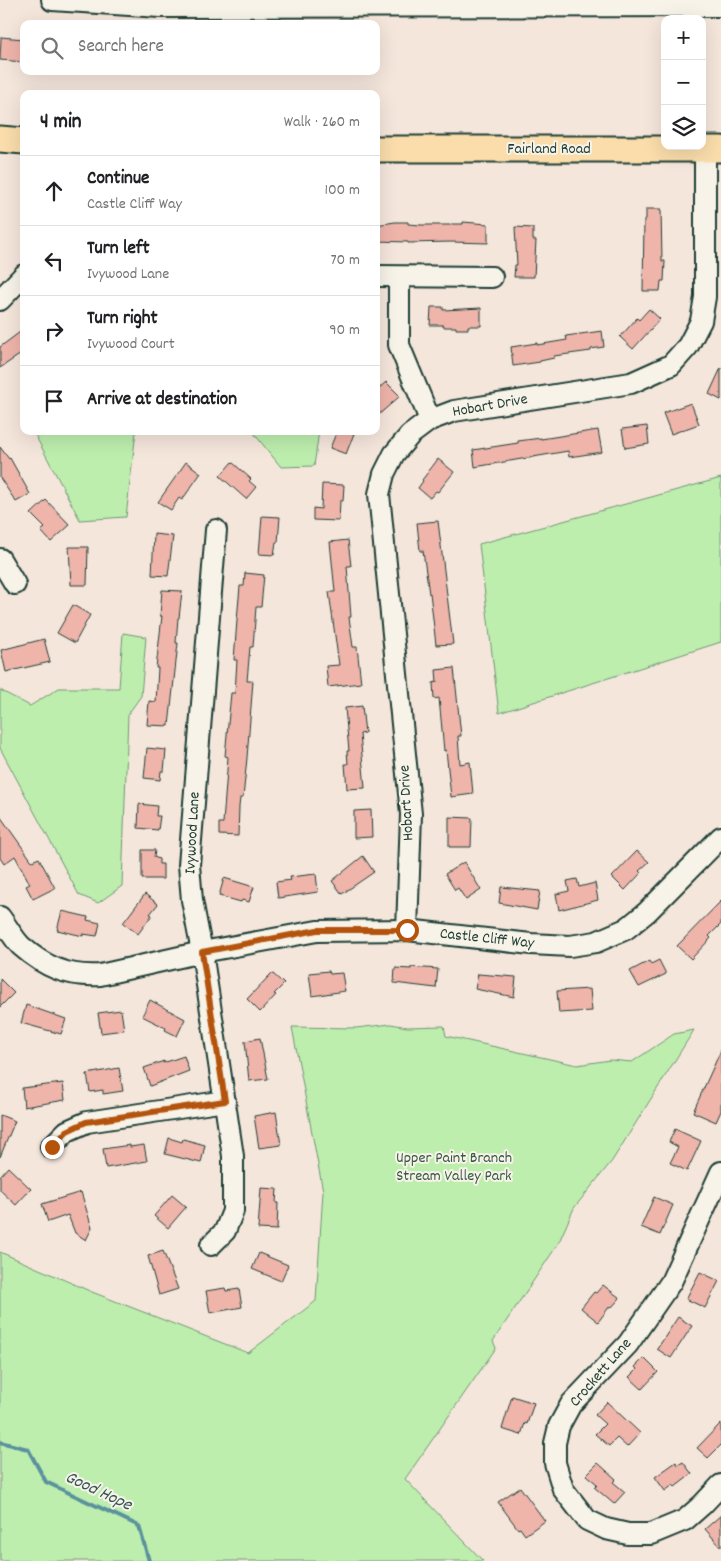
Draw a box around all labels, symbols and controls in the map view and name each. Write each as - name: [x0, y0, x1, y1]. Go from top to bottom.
- map controls: [661, 15, 706, 150]
- button: +: [661, 15, 706, 60]
- search box: [20, 20, 380, 75]
- icon: search: [38, 34, 66, 62]
- text: Search here: [78, 34, 164, 61]
- button: −: [661, 60, 706, 105]
- button: layers: [661, 105, 706, 150]
- text: 4 min: [40, 108, 82, 138]
- text: Walk · 260 m: [284, 111, 360, 134]
- street label: Fairland Road: [507, 138, 591, 161]
- text: Continue: [87, 166, 149, 193]
- icon: ahead: [40, 177, 68, 205]
- text: 100 m: [324, 179, 360, 202]
- text: Castle Cliff Way: [87, 193, 182, 216]
- text: Turn left: [87, 236, 150, 263]
- icon: left: [40, 247, 68, 275]
- text: 70 m: [330, 249, 360, 272]
- text: Ivywood Lane: [87, 263, 169, 286]
- text: Turn right: [87, 306, 158, 333]
- icon: right: [40, 317, 68, 345]
- text: 90 m: [329, 319, 360, 342]
- text: Ivywood Court: [87, 333, 175, 356]
- icon: arrive: [40, 387, 68, 415]
- text: Arrive at destination: [87, 387, 237, 414]
- street label: Hobart Drive: [451, 388, 529, 424]
- street label: Hobart Drive: [394, 764, 420, 842]
- street label: Ivywood Lane: [179, 791, 207, 875]
- route start: [396, 919, 419, 942]
- street label: Castle Cliff Way: [439, 923, 536, 955]
- route end: [41, 1136, 64, 1159]
- park label: Upper Paint Branch Stream Valley Park: [396, 1147, 512, 1188]
- street label: Crockett Lane: [564, 1333, 638, 1413]
- water label: Good Hope: [60, 1466, 136, 1519]

